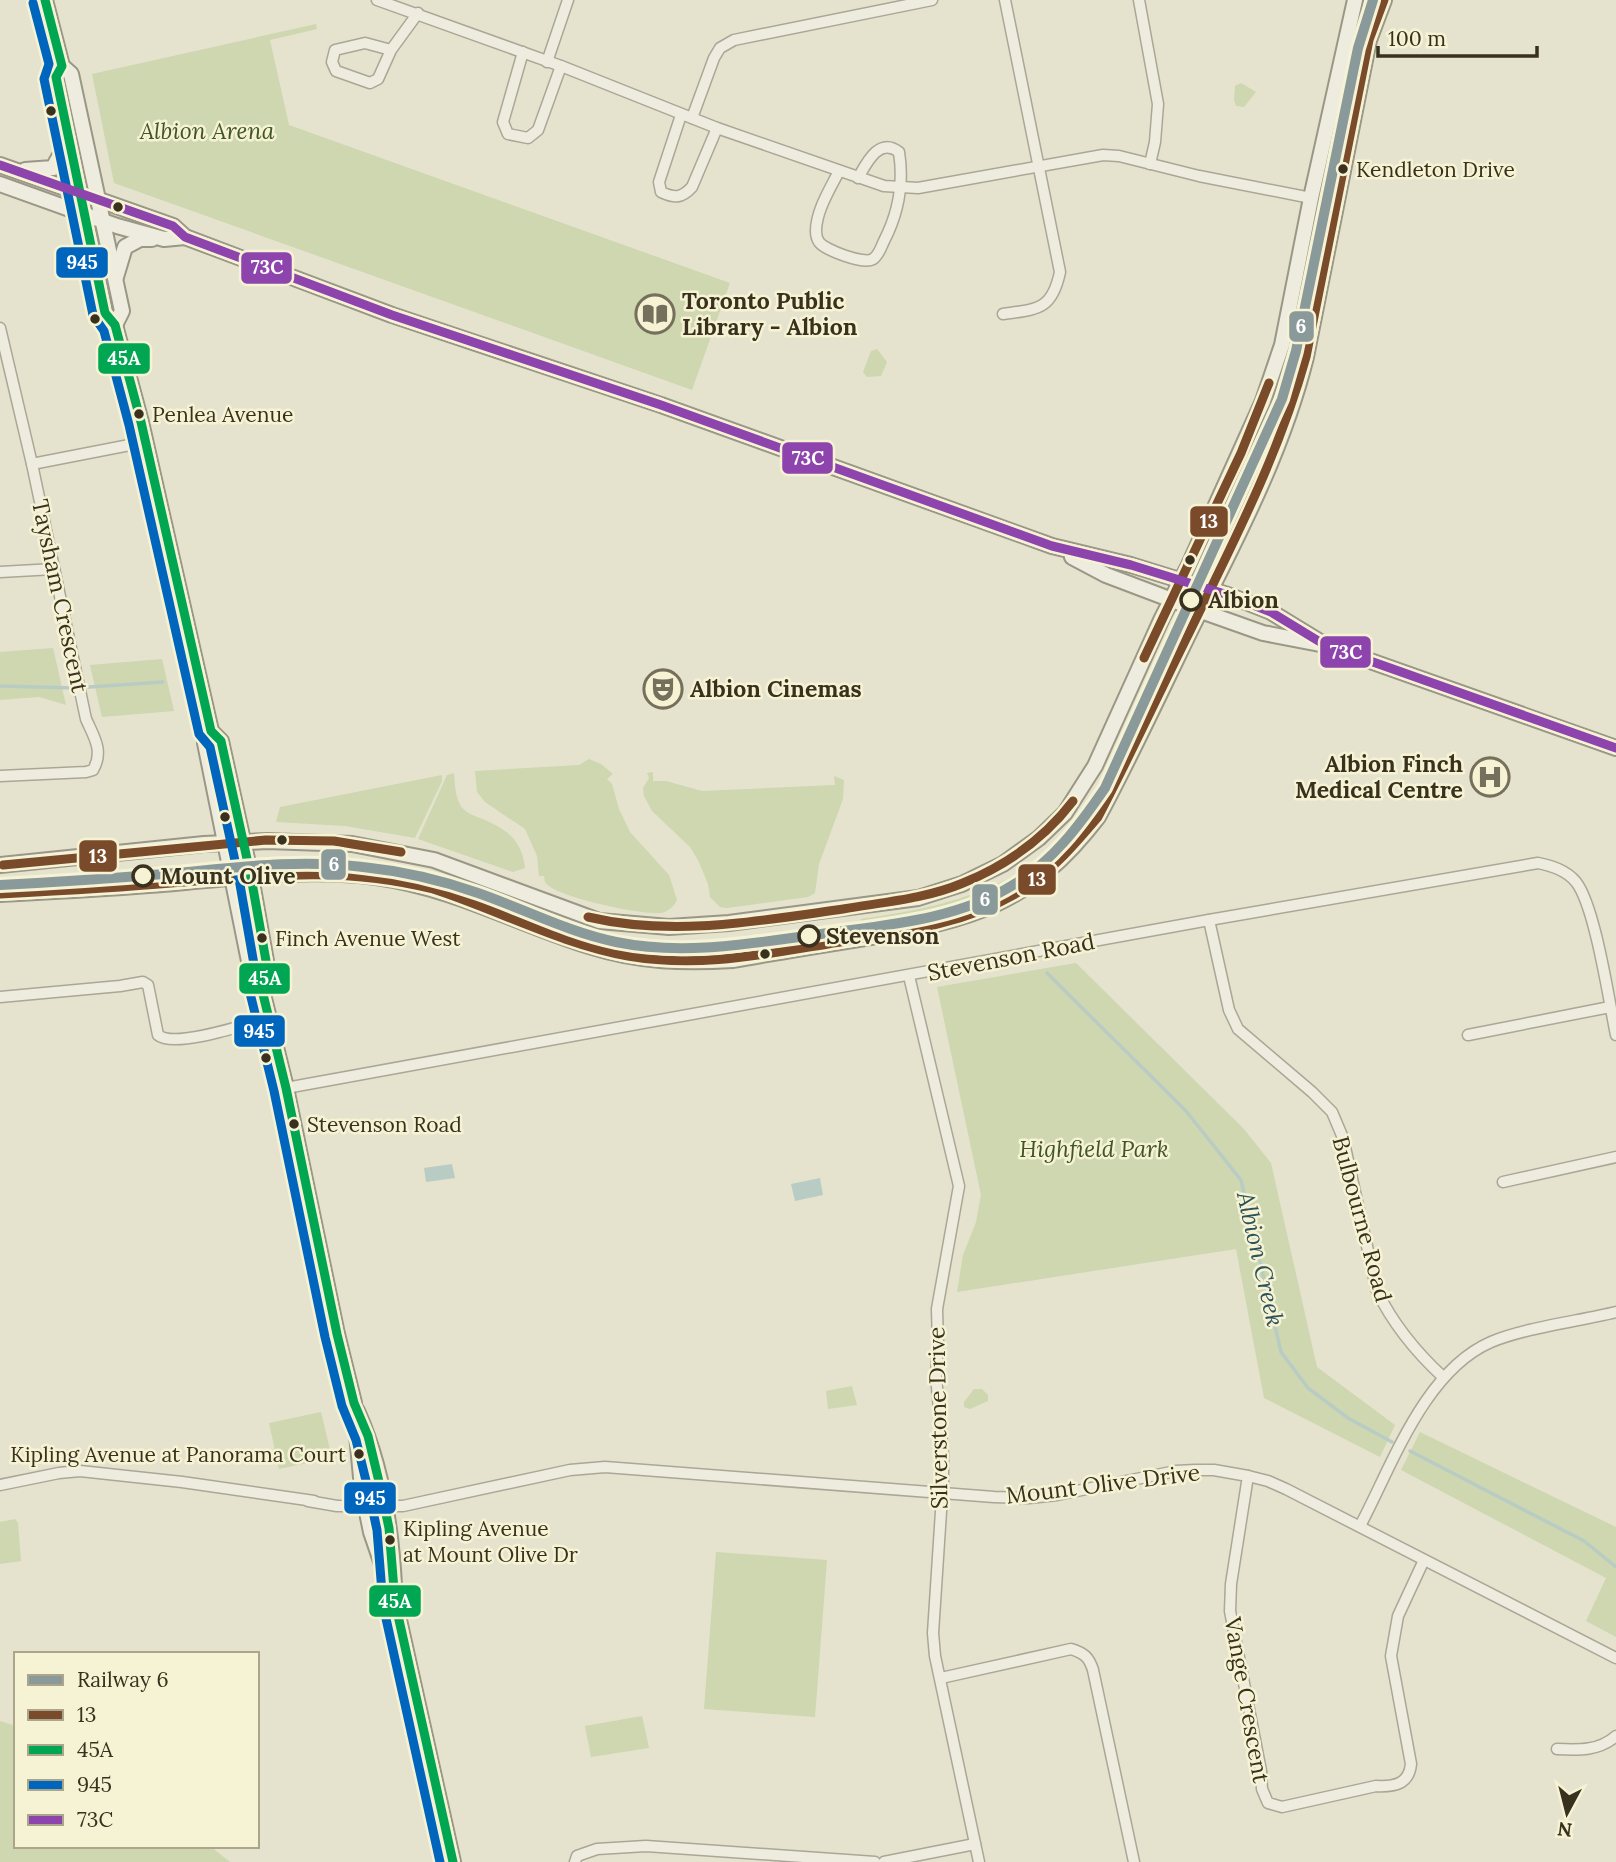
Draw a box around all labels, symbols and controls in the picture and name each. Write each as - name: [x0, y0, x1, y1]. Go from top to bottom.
- scale bar: [1378, 14, 1537, 58]
- text: 100 m: [1388, 25, 1446, 52]
- unlabelled marker: [44, 104, 58, 118]
- park label: Albion Arena: [139, 116, 275, 145]
- place label: Kendleton Drive: [1356, 156, 1515, 183]
- marker: Kendleton Drive: [1336, 162, 1350, 176]
- unlabelled marker: [111, 200, 125, 214]
- line badge: 945: [55, 246, 109, 279]
- text: 945: [66, 250, 98, 274]
- line badge: 73C: [240, 251, 293, 285]
- text: 73C: [251, 255, 283, 279]
- place label: Toronto Public Library - Albion: [682, 286, 858, 341]
- library icon: Toronto Public Library - Albion: [634, 293, 676, 335]
- line badge: 6: [1288, 310, 1315, 343]
- unlabelled marker: [88, 312, 102, 326]
- text: 6: [1296, 314, 1307, 338]
- line badge: 45A: [97, 342, 151, 375]
- text: 45A: [107, 346, 141, 370]
- place label: Penlea Avenue: [152, 401, 293, 428]
- marker: Penlea Avenue: [132, 407, 146, 421]
- line badge: 73C: [781, 441, 834, 475]
- text: 73C: [792, 446, 824, 470]
- street label: Taysham Crescent: [26, 496, 95, 695]
- line badge: 13: [1189, 505, 1229, 538]
- text: 13: [1200, 509, 1218, 533]
- unlabelled marker: [1183, 553, 1197, 567]
- place label: Albion: [1208, 585, 1279, 614]
- marker: Albion: [1180, 589, 1202, 611]
- line badge: 73C: [1319, 635, 1372, 669]
- text: 73C: [1330, 640, 1362, 664]
- theatre icon: Albion Cinemas: [642, 668, 684, 710]
- place label: Albion Cinemas: [690, 674, 862, 703]
- place label: Albion Finch Medical Centre: [1295, 749, 1463, 804]
- hospital icon: Albion Finch Medical Centre: [1469, 756, 1511, 798]
- unlabelled marker: [218, 810, 232, 824]
- unlabelled marker: [275, 833, 289, 847]
- line badge: 13: [78, 839, 118, 873]
- text: 13: [89, 844, 107, 868]
- line badge: 6: [320, 848, 347, 881]
- text: 6: [329, 852, 340, 876]
- place label: Mount Olive: [160, 861, 296, 890]
- line badge: 13: [1017, 863, 1057, 896]
- marker: Mount Olive: [132, 865, 154, 887]
- text: 13: [1028, 867, 1046, 891]
- line badge: 6: [971, 883, 999, 916]
- text: 6: [980, 887, 991, 911]
- place label: Stevenson: [826, 921, 940, 950]
- place label: Finch Avenue West: [275, 925, 461, 952]
- marker: Stevenson: [798, 925, 820, 947]
- street label: Stevenson Road: [925, 926, 1097, 987]
- marker: Finch Avenue West: [255, 931, 269, 945]
- unlabelled marker: [758, 947, 772, 961]
- line badge: 45A: [238, 962, 291, 995]
- text: 45A: [248, 966, 282, 990]
- line badge: 945: [233, 1014, 286, 1048]
- text: 945: [243, 1019, 275, 1043]
- unlabelled marker: [259, 1051, 273, 1065]
- place label: Stevenson Road: [307, 1111, 462, 1138]
- marker: Stevenson Road: [287, 1117, 301, 1131]
- street label: Bulbourne Road: [1326, 1133, 1399, 1305]
- park label: Highfield Park: [1019, 1134, 1169, 1163]
- water label: Albion Creek: [1230, 1187, 1291, 1330]
- street label: Silverstone Drive: [921, 1327, 954, 1509]
- place label: Kipling Avenue at Panorama Court: [10, 1441, 347, 1468]
- marker: Kipling Avenue at Panorama Court: [352, 1447, 366, 1461]
- street label: Mount Olive Drive: [1004, 1457, 1202, 1510]
- line badge: 945: [343, 1481, 397, 1515]
- text: 945: [354, 1486, 386, 1510]
- place label: Kipling Avenue at Mount Olive Dr: [403, 1515, 578, 1568]
- marker: Kipling Avenue at Mount Olive Dr: [383, 1533, 397, 1547]
- line badge: 45A: [368, 1584, 422, 1618]
- text: 45A: [378, 1589, 412, 1613]
- street label: Vange Crescent: [1218, 1614, 1276, 1785]
- legend: [14, 1652, 259, 1848]
- text: Railway 6: [77, 1666, 169, 1693]
- text: 13: [77, 1701, 96, 1728]
- text: 45A: [77, 1736, 114, 1763]
- text: 945: [77, 1771, 112, 1798]
- north arrow: [1532, 1778, 1602, 1848]
- text: 73C: [77, 1806, 113, 1833]
- text: N: [1556, 1817, 1574, 1843]

